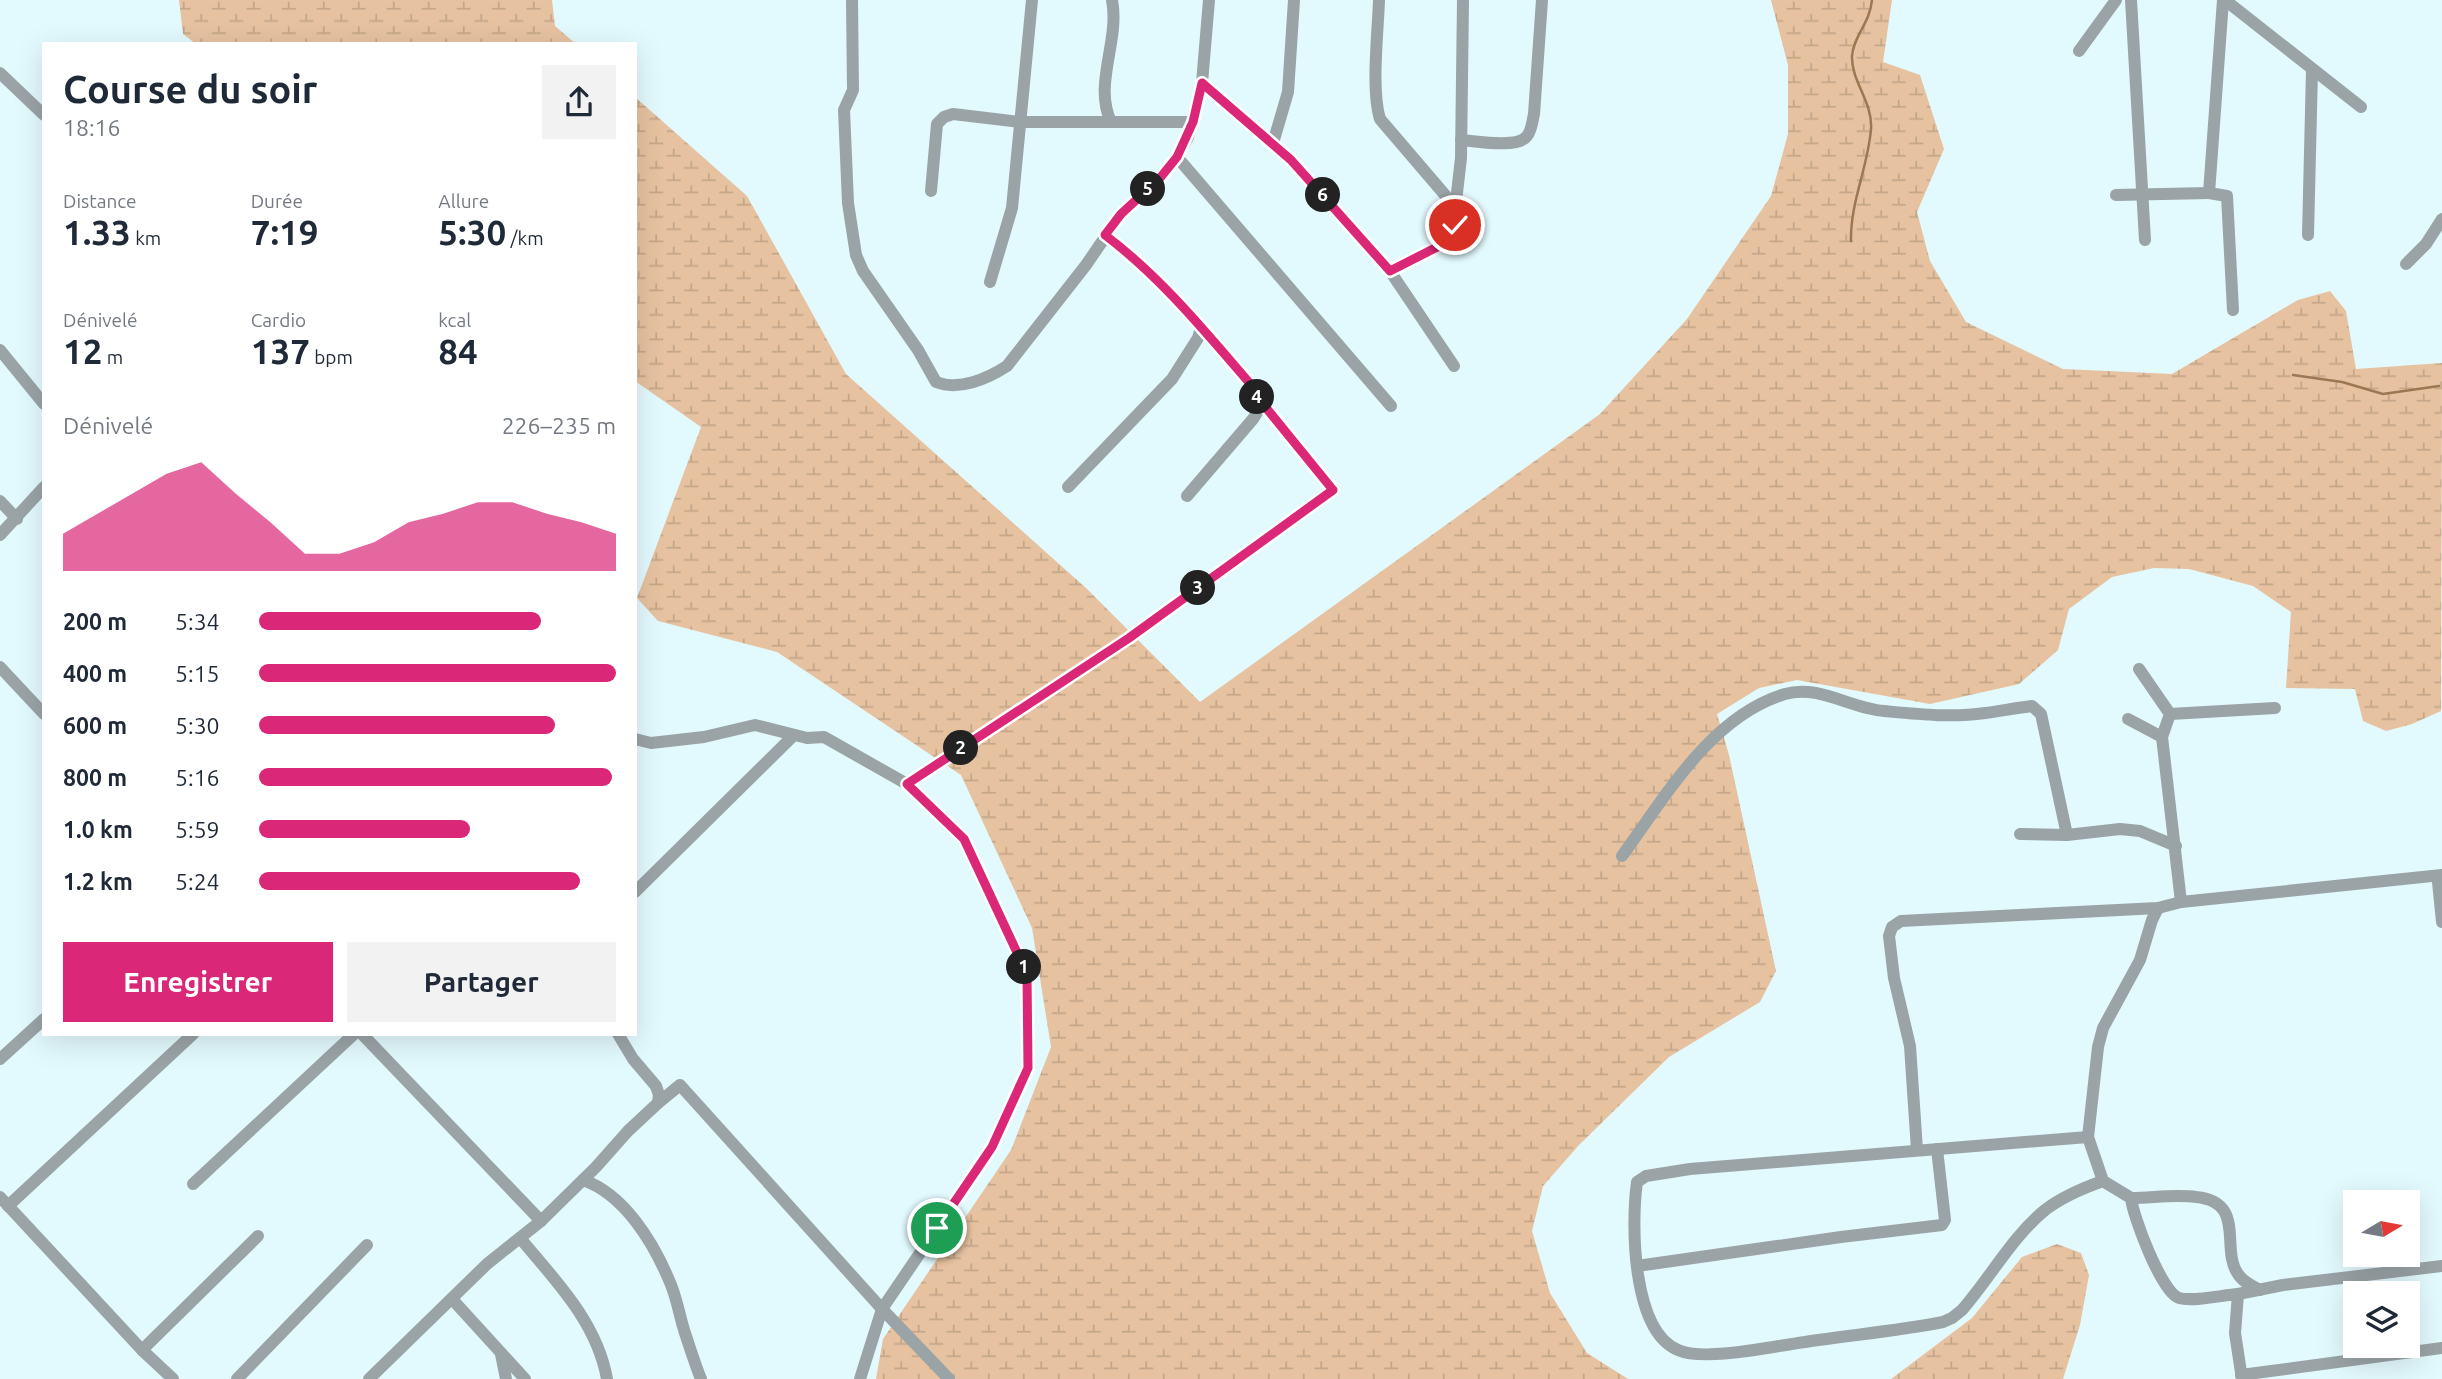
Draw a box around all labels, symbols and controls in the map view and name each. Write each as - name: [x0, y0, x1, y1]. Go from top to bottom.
- button: share: [542, 65, 616, 139]
- text: Course du soir: [63, 68, 317, 110]
- text: 18:16: [63, 115, 121, 140]
- pin: 5: [1130, 172, 1166, 206]
- text: 5: [1142, 177, 1153, 199]
- pin: 6: [1306, 178, 1340, 212]
- text: 6: [1317, 183, 1328, 205]
- text: Distance: [63, 190, 137, 212]
- text: Durée: [251, 190, 303, 212]
- text: Allure: [438, 190, 489, 212]
- pin: [1425, 195, 1485, 255]
- icon: check: [1436, 206, 1474, 244]
- text: 1.33: [63, 212, 131, 252]
- text: 7:19: [251, 212, 319, 252]
- text: 5:30: [438, 212, 506, 252]
- text: km: [131, 227, 161, 249]
- text: /km: [506, 227, 544, 249]
- text: Dénivelé: [63, 309, 138, 331]
- text: Cardio: [251, 309, 306, 331]
- text: kcal: [438, 309, 471, 331]
- text: 12: [63, 331, 102, 371]
- text: 137: [251, 331, 310, 371]
- text: 84: [438, 331, 478, 371]
- text: m: [102, 346, 123, 368]
- text: bpm: [310, 346, 353, 368]
- pin: 4: [1240, 380, 1274, 414]
- text: 4: [1251, 385, 1262, 407]
- text: Dénivelé: [63, 413, 153, 438]
- text: 226–235 m: [502, 413, 616, 438]
- pin: 3: [1180, 570, 1216, 606]
- text: 3: [1192, 576, 1203, 598]
- text: 200 m: [63, 609, 127, 634]
- text: 5:34: [175, 609, 220, 634]
- text: 400 m: [63, 661, 127, 686]
- text: 5:15: [175, 661, 220, 686]
- text: 600 m: [63, 713, 127, 738]
- text: 5:30: [175, 713, 220, 738]
- pin: 2: [944, 730, 978, 766]
- text: 2: [955, 736, 966, 758]
- text: 800 m: [63, 765, 127, 790]
- text: 5:16: [175, 765, 220, 790]
- text: 1.0 km: [63, 817, 133, 842]
- text: 5:59: [175, 817, 220, 842]
- text: 1.2 km: [63, 869, 133, 894]
- text: 5:24: [175, 869, 220, 894]
- button: Enregistrer: [63, 942, 333, 1022]
- button: Partager: [347, 942, 616, 1022]
- pin: 1: [1006, 950, 1042, 984]
- text: 1: [1018, 955, 1029, 977]
- north arrow: [2343, 1190, 2420, 1267]
- map controls: [2343, 1190, 2420, 1358]
- pin: [907, 1198, 967, 1258]
- icon: arrive: [918, 1209, 956, 1247]
- button: layers: [2343, 1281, 2420, 1358]

